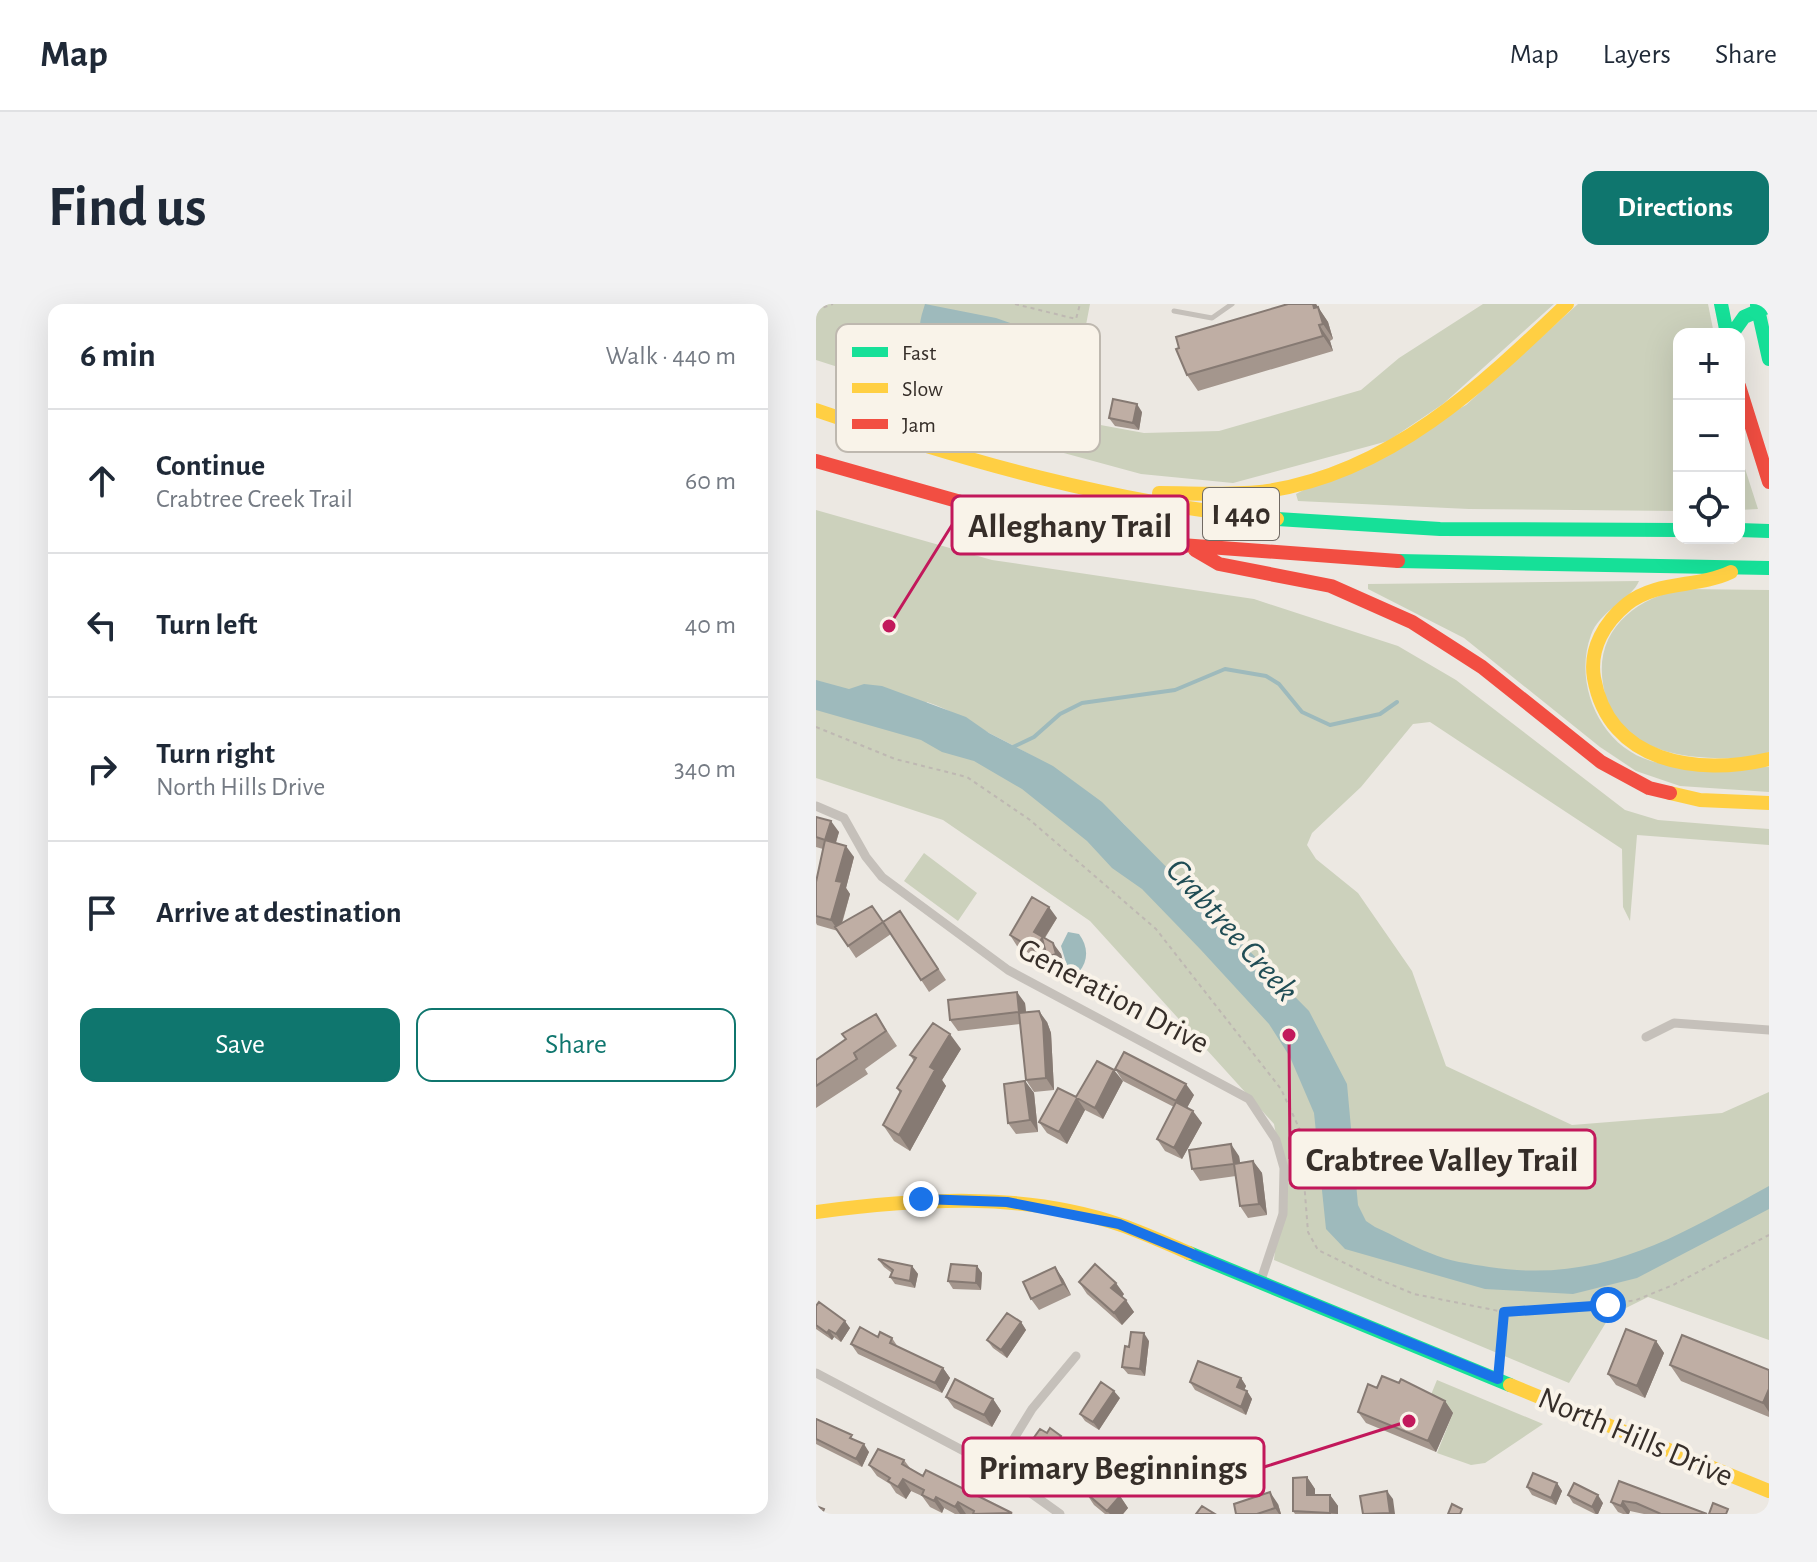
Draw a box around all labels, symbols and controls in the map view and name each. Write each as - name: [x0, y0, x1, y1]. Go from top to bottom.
- text: Map: [40, 36, 108, 74]
- text: Map: [1510, 41, 1559, 69]
- text: Layers: [1603, 41, 1671, 69]
- text: Share: [1715, 41, 1777, 69]
- button: Directions: [1582, 171, 1769, 245]
- text: Find us: [48, 180, 206, 236]
- legend: [836, 324, 1100, 452]
- map controls: [1673, 328, 1745, 544]
- button: +: [1673, 328, 1745, 400]
- text: 6 min: [80, 339, 156, 373]
- text: Fast: [902, 342, 936, 364]
- text: Walk · 440 m: [606, 343, 736, 369]
- text: Slow: [902, 378, 943, 400]
- button: −: [1673, 400, 1745, 472]
- text: Jam: [902, 414, 936, 436]
- text: Continue: [156, 451, 265, 481]
- icon: ahead: [80, 459, 124, 503]
- text: 60 m: [685, 468, 736, 494]
- button: locate: [1673, 472, 1745, 544]
- text: Crabtree Creek Trail: [156, 486, 353, 512]
- road number: I 440: [1203, 488, 1279, 540]
- callout: Alleghany Trail: [952, 496, 1188, 554]
- text: Alleghany Trail: [968, 510, 1172, 544]
- icon: left: [80, 603, 124, 647]
- text: Turn left: [156, 610, 257, 640]
- text: 40 m: [685, 612, 736, 638]
- text: Turn right: [156, 739, 275, 769]
- icon: right: [80, 747, 124, 791]
- text: 340 m: [674, 756, 736, 782]
- text: North Hills Drive: [156, 774, 325, 800]
- water label: Crabtree Creek: [1159, 852, 1304, 1008]
- icon: arrive: [80, 891, 124, 935]
- text: Arrive at destination: [156, 898, 402, 928]
- street label: Generation Drive: [1013, 932, 1214, 1060]
- button: Save: [80, 1008, 400, 1082]
- button: Share: [416, 1008, 736, 1082]
- callout: Crabtree Valley Trail: [1290, 1130, 1595, 1188]
- text: Crabtree Valley Trail: [1306, 1144, 1578, 1178]
- route end: [903, 1181, 939, 1217]
- route start: [1590, 1287, 1626, 1323]
- street label: North Hills Drive: [1534, 1382, 1738, 1492]
- callout: Primary Beginnings: [963, 1438, 1264, 1496]
- text: Primary Beginnings: [979, 1452, 1247, 1486]

